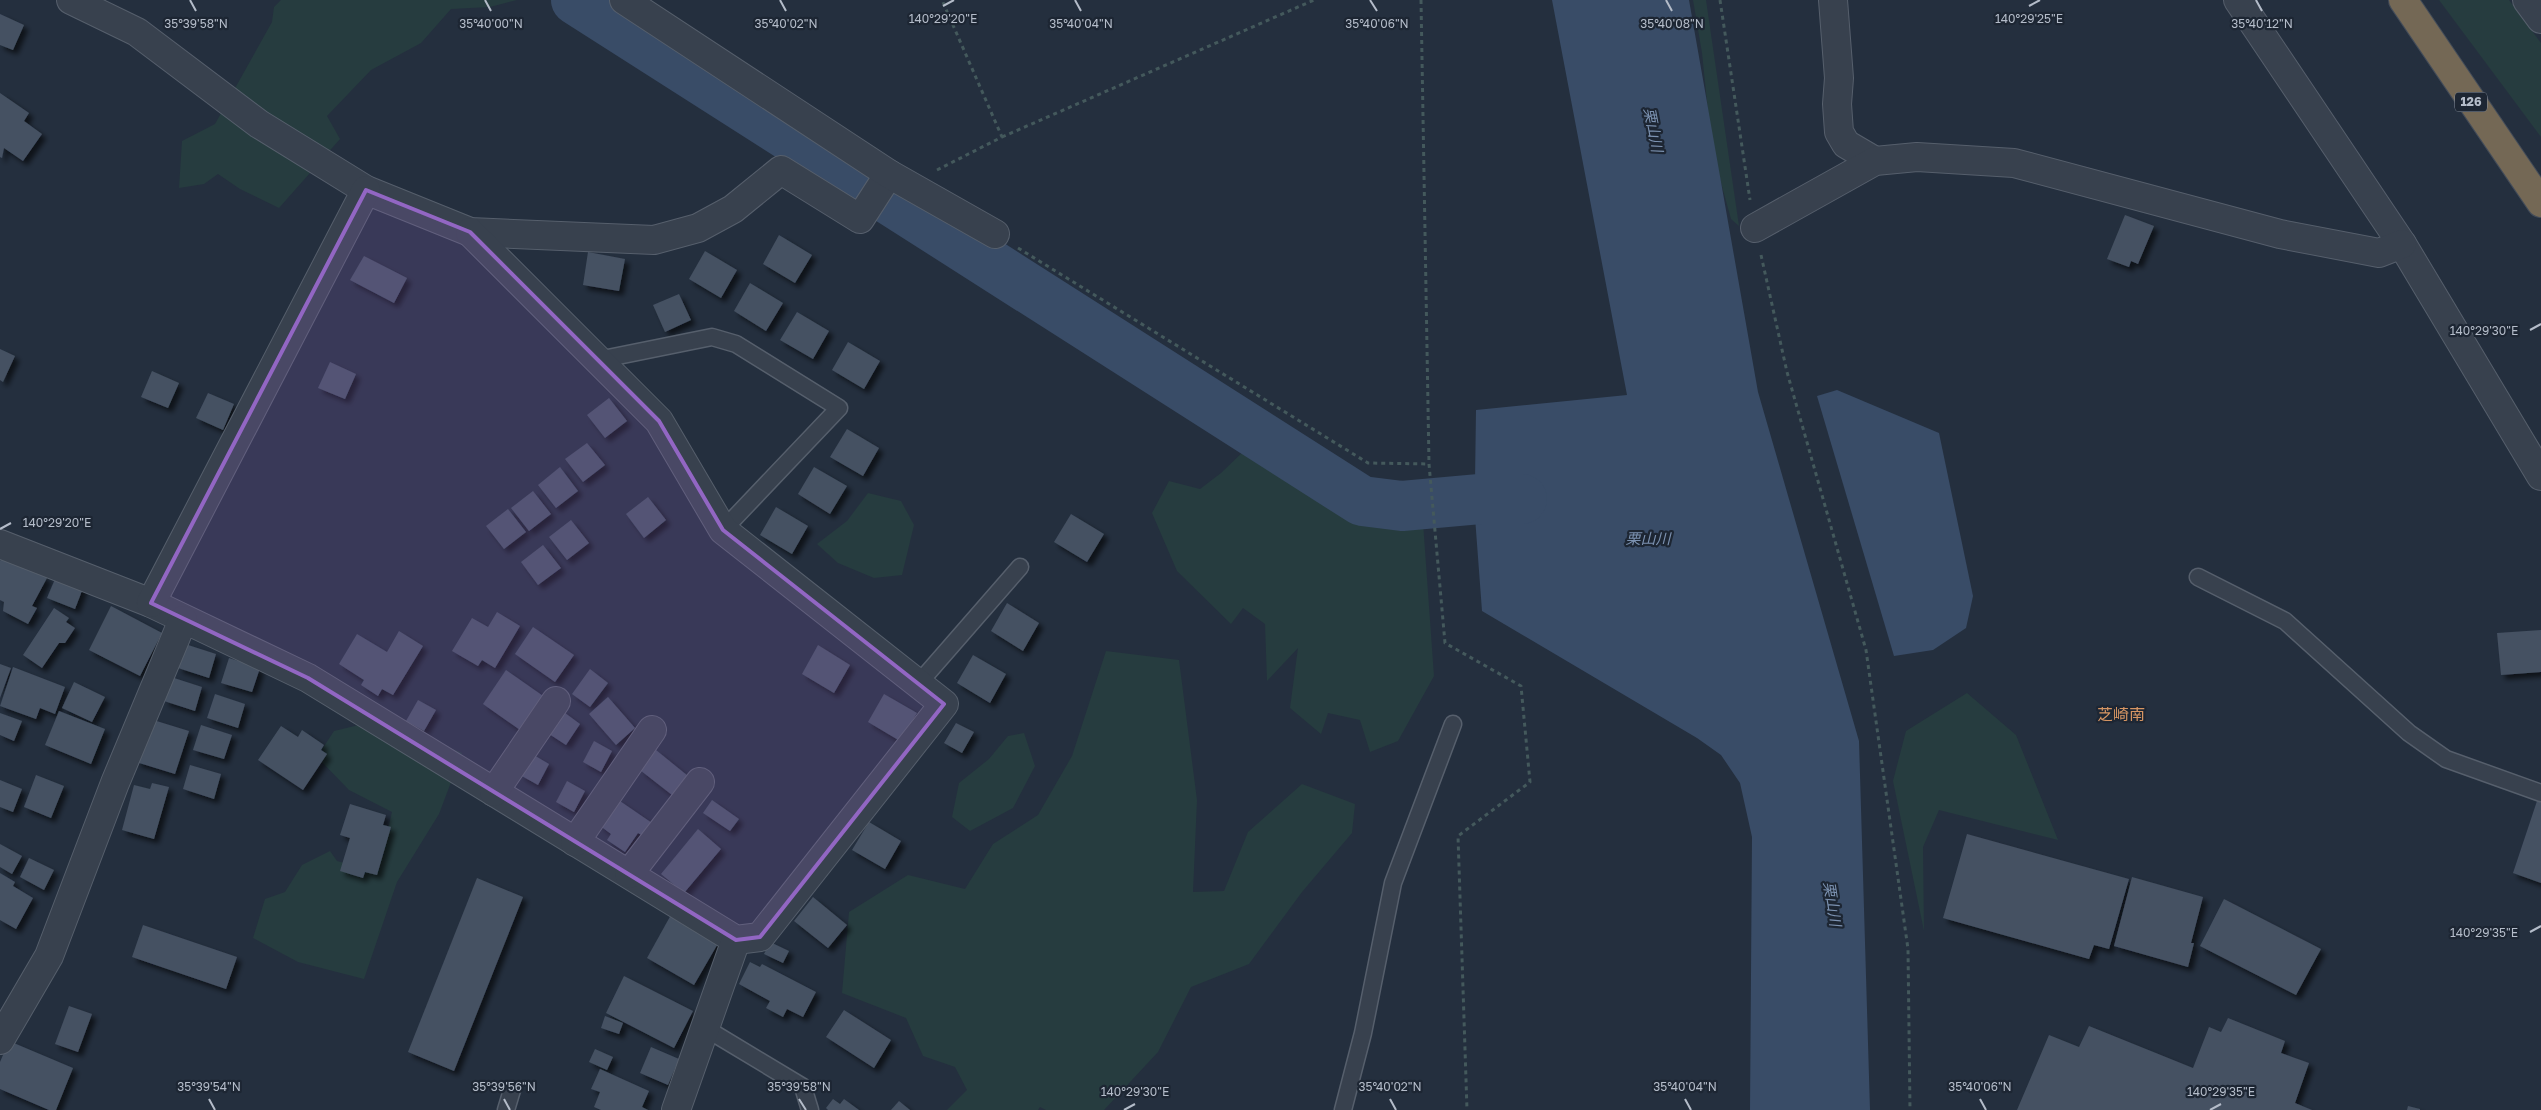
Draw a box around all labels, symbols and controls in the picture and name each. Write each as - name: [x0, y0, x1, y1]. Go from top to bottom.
- text: 140°29'20"E: [909, 11, 977, 26]
- text: 140°29'25"E: [1995, 11, 2063, 26]
- text: 35°39'58"N: [164, 16, 228, 31]
- text: 35°40'00"N: [459, 16, 523, 31]
- text: 35°40'02"N: [754, 16, 818, 31]
- text: 35°40'04"N: [1049, 16, 1113, 31]
- text: 35°40'06"N: [1345, 16, 1409, 31]
- text: 35°40'08"N: [1640, 16, 1704, 31]
- text: 35°40'12"N: [2231, 16, 2293, 31]
- road number: 126: [2455, 92, 2487, 111]
- water label: 栗山川: [1641, 106, 1667, 156]
- text: 140°29'30"E: [2450, 323, 2518, 338]
- text: 140°29'20"E: [23, 515, 91, 530]
- water label: 栗山川: [1625, 529, 1672, 547]
- district label: 芝崎南: [2097, 704, 2145, 724]
- water label: 栗山川: [1821, 880, 1846, 929]
- text: 140°29'35"E: [2450, 925, 2518, 940]
- text: 35°39'54"N: [177, 1079, 241, 1094]
- text: 35°39'56"N: [472, 1079, 536, 1094]
- text: 35°39'58"N: [767, 1079, 831, 1094]
- text: 35°40'02"N: [1358, 1079, 1422, 1094]
- text: 35°40'04"N: [1653, 1079, 1717, 1094]
- text: 35°40'06"N: [1948, 1079, 2012, 1094]
- text: 140°29'30"E: [1101, 1084, 1169, 1099]
- text: 140°29'35"E: [2187, 1084, 2255, 1099]

